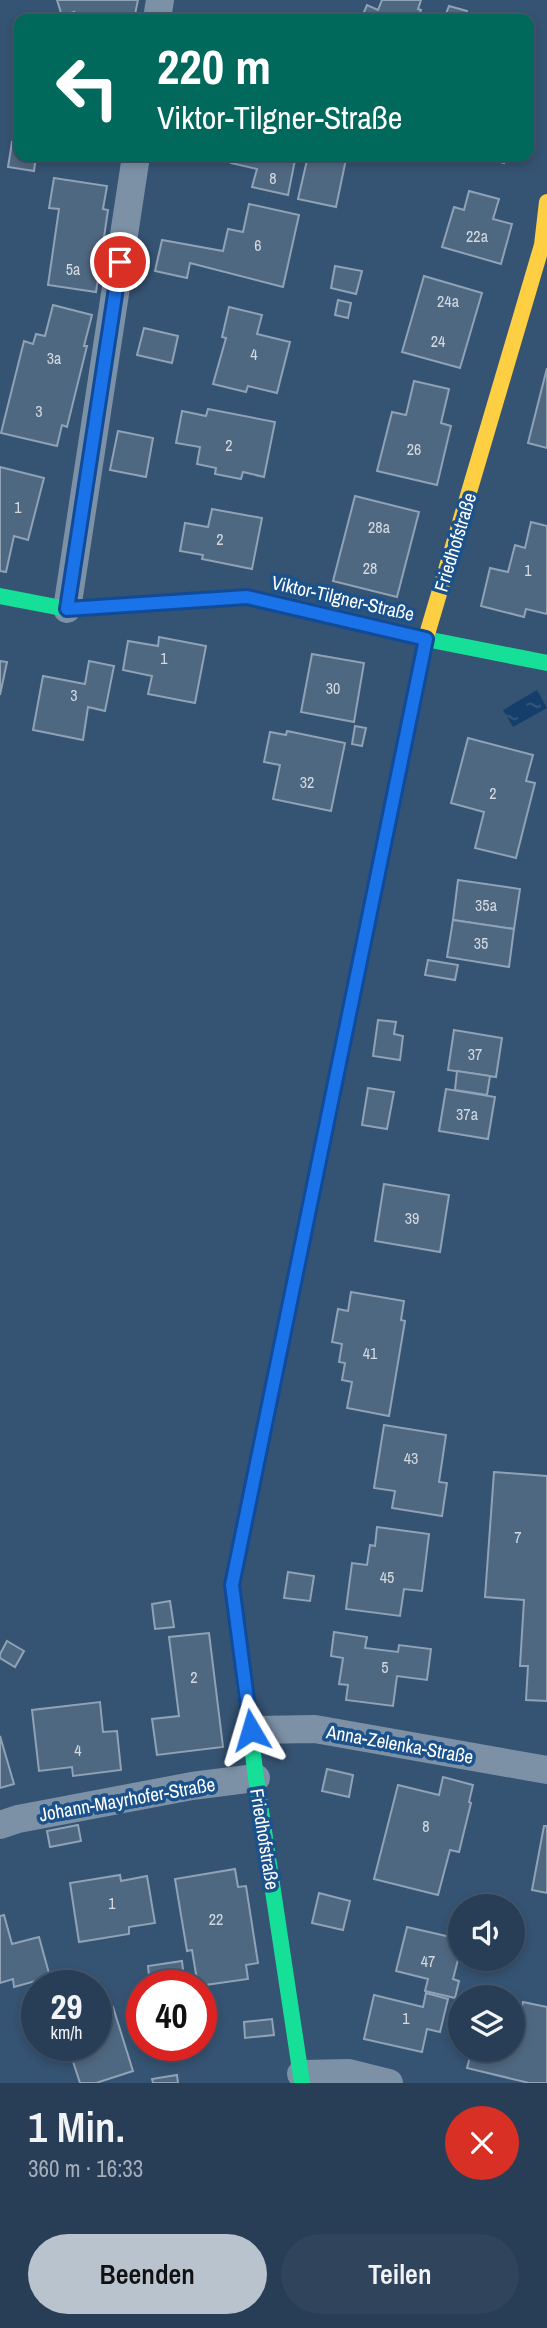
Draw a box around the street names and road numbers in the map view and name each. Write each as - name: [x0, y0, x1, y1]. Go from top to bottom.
- street label: Friedhofstraße: [428, 489, 482, 595]
- street label: Viktor-Tilgner-Straße: [269, 569, 417, 627]
- street label: Anna-Zelenka-Straße: [323, 1718, 476, 1770]
- street label: Johann-Mayrhofer-Straße: [37, 1771, 217, 1827]
- street label: Friedhofstraße: [244, 1787, 286, 1891]

